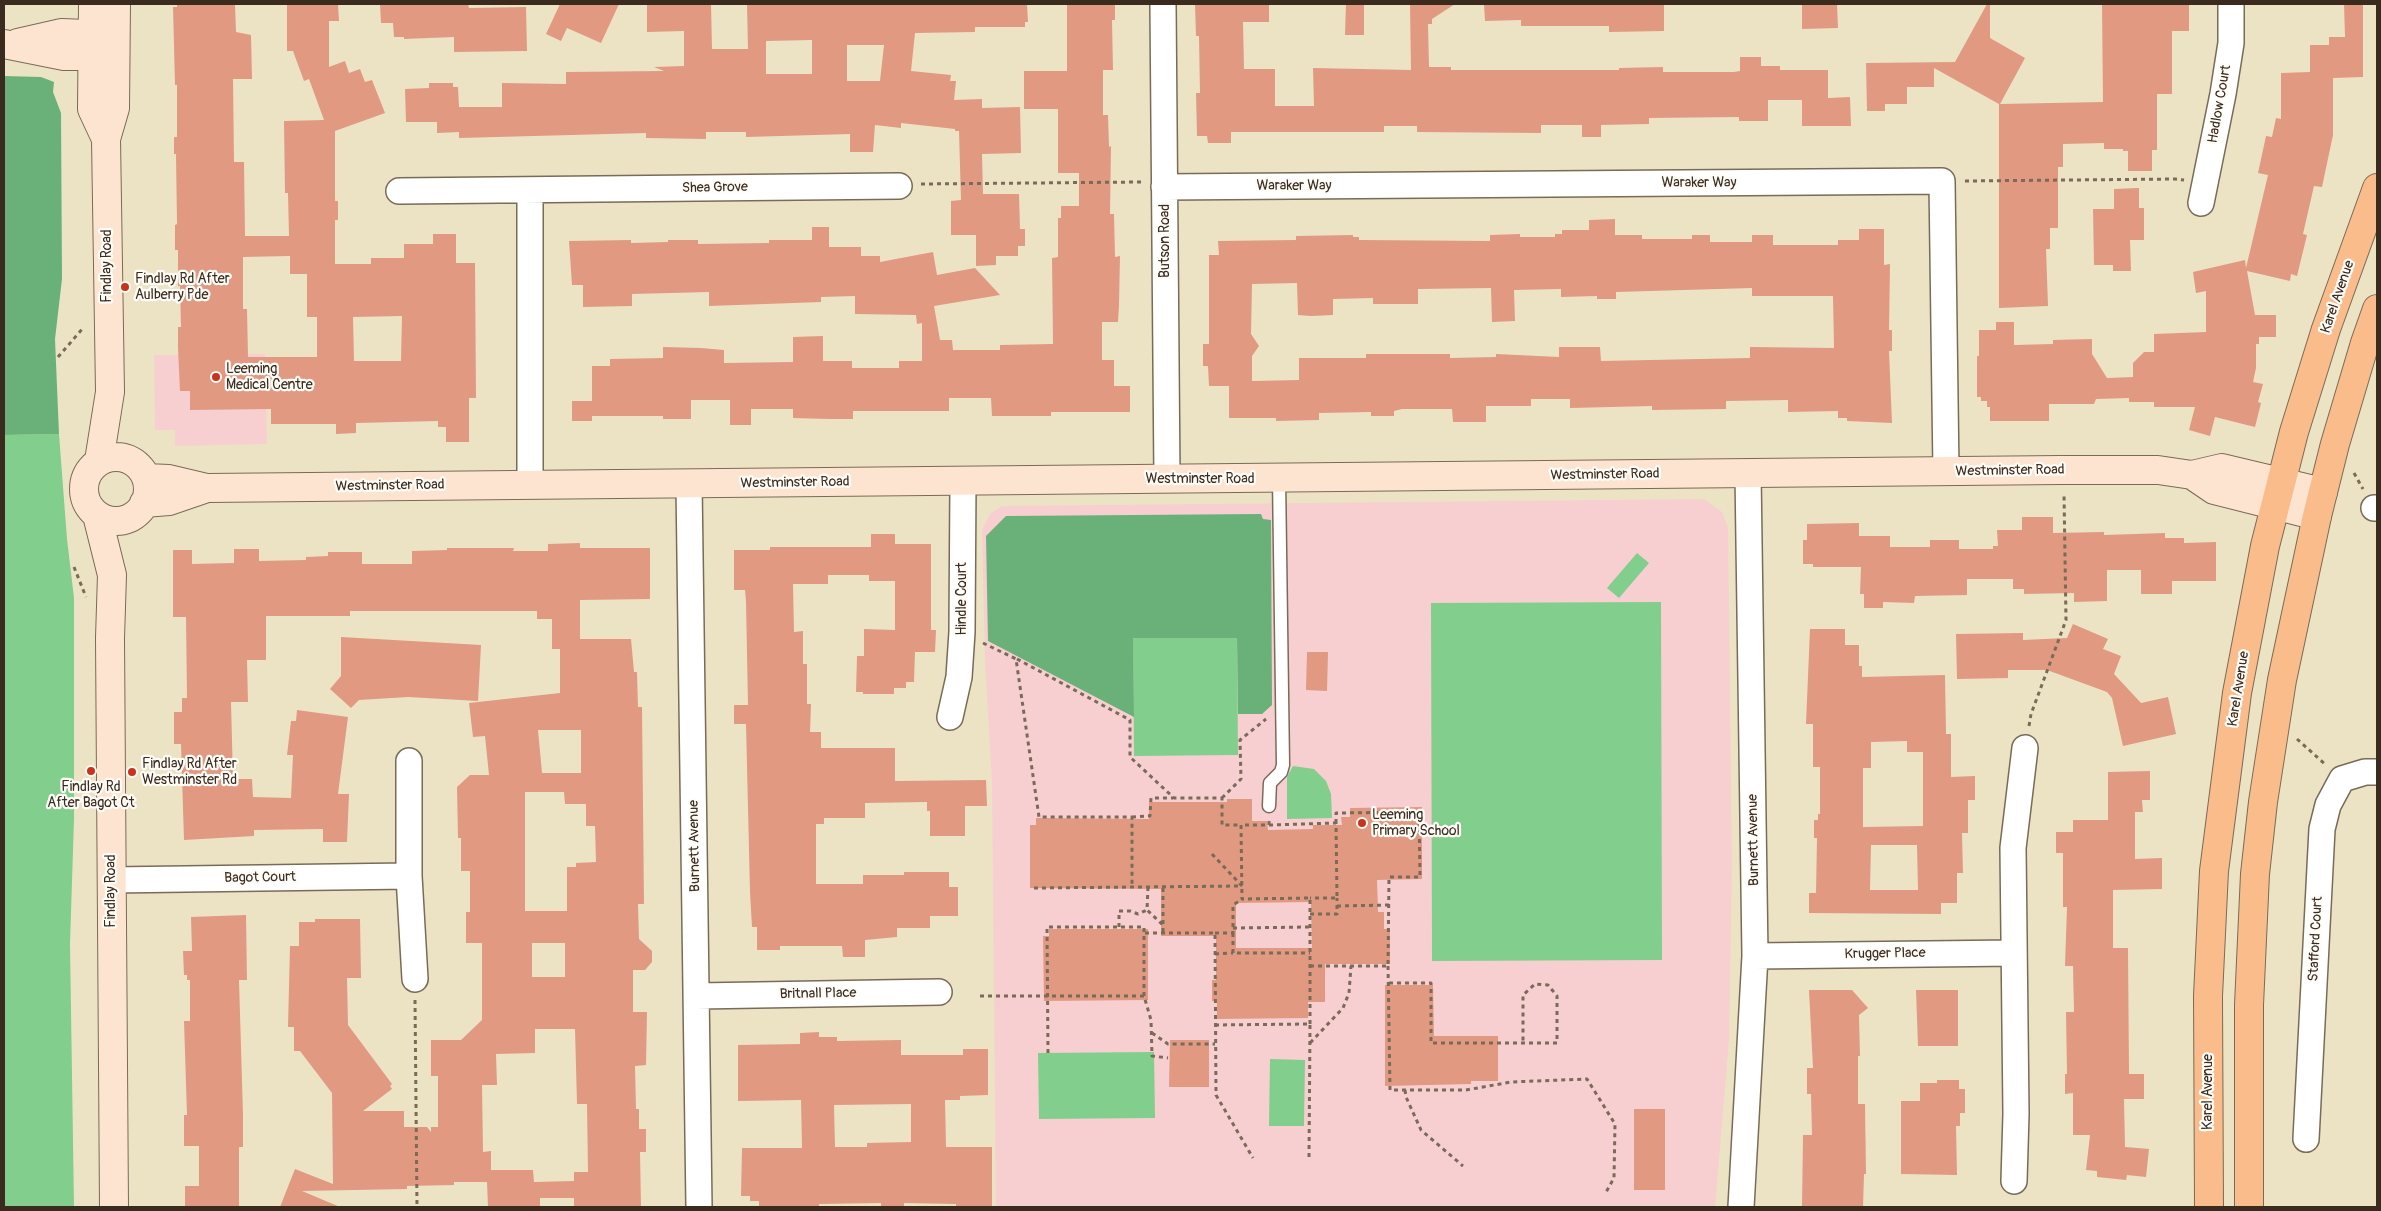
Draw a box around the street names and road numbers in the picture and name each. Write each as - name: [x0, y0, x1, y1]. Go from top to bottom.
- street label: Hadlow Court: [2205, 64, 2235, 144]
- street label: Waraker Way: [1661, 175, 1737, 191]
- street label: Waraker Way: [1256, 178, 1332, 194]
- street label: Shea Grove: [682, 179, 748, 197]
- street label: Butson Road: [1157, 204, 1173, 278]
- street label: Findlay Road: [99, 229, 115, 303]
- street label: Karel Avenue: [2318, 258, 2358, 336]
- street label: Westminster Road: [1955, 462, 2065, 480]
- street label: Westminster Road: [1550, 466, 1660, 484]
- street label: Westminster Road: [1145, 471, 1255, 487]
- street label: Westminster Road: [740, 474, 850, 492]
- street label: Westminster Road: [335, 477, 445, 495]
- street label: Hindle Court: [954, 562, 970, 636]
- street label: Karel Avenue: [2225, 650, 2253, 728]
- street label: Burnett Avenue: [1745, 794, 1763, 886]
- street label: Burnett Avenue: [686, 800, 704, 892]
- street label: Findlay Road: [103, 854, 119, 928]
- street label: Bagot Court: [224, 869, 296, 887]
- street label: Stafford Court: [2305, 896, 2327, 982]
- street label: Krugger Place: [1844, 945, 1926, 963]
- street label: Britnall Place: [779, 985, 857, 1003]
- street label: Karel Avenue: [2200, 1054, 2216, 1130]

